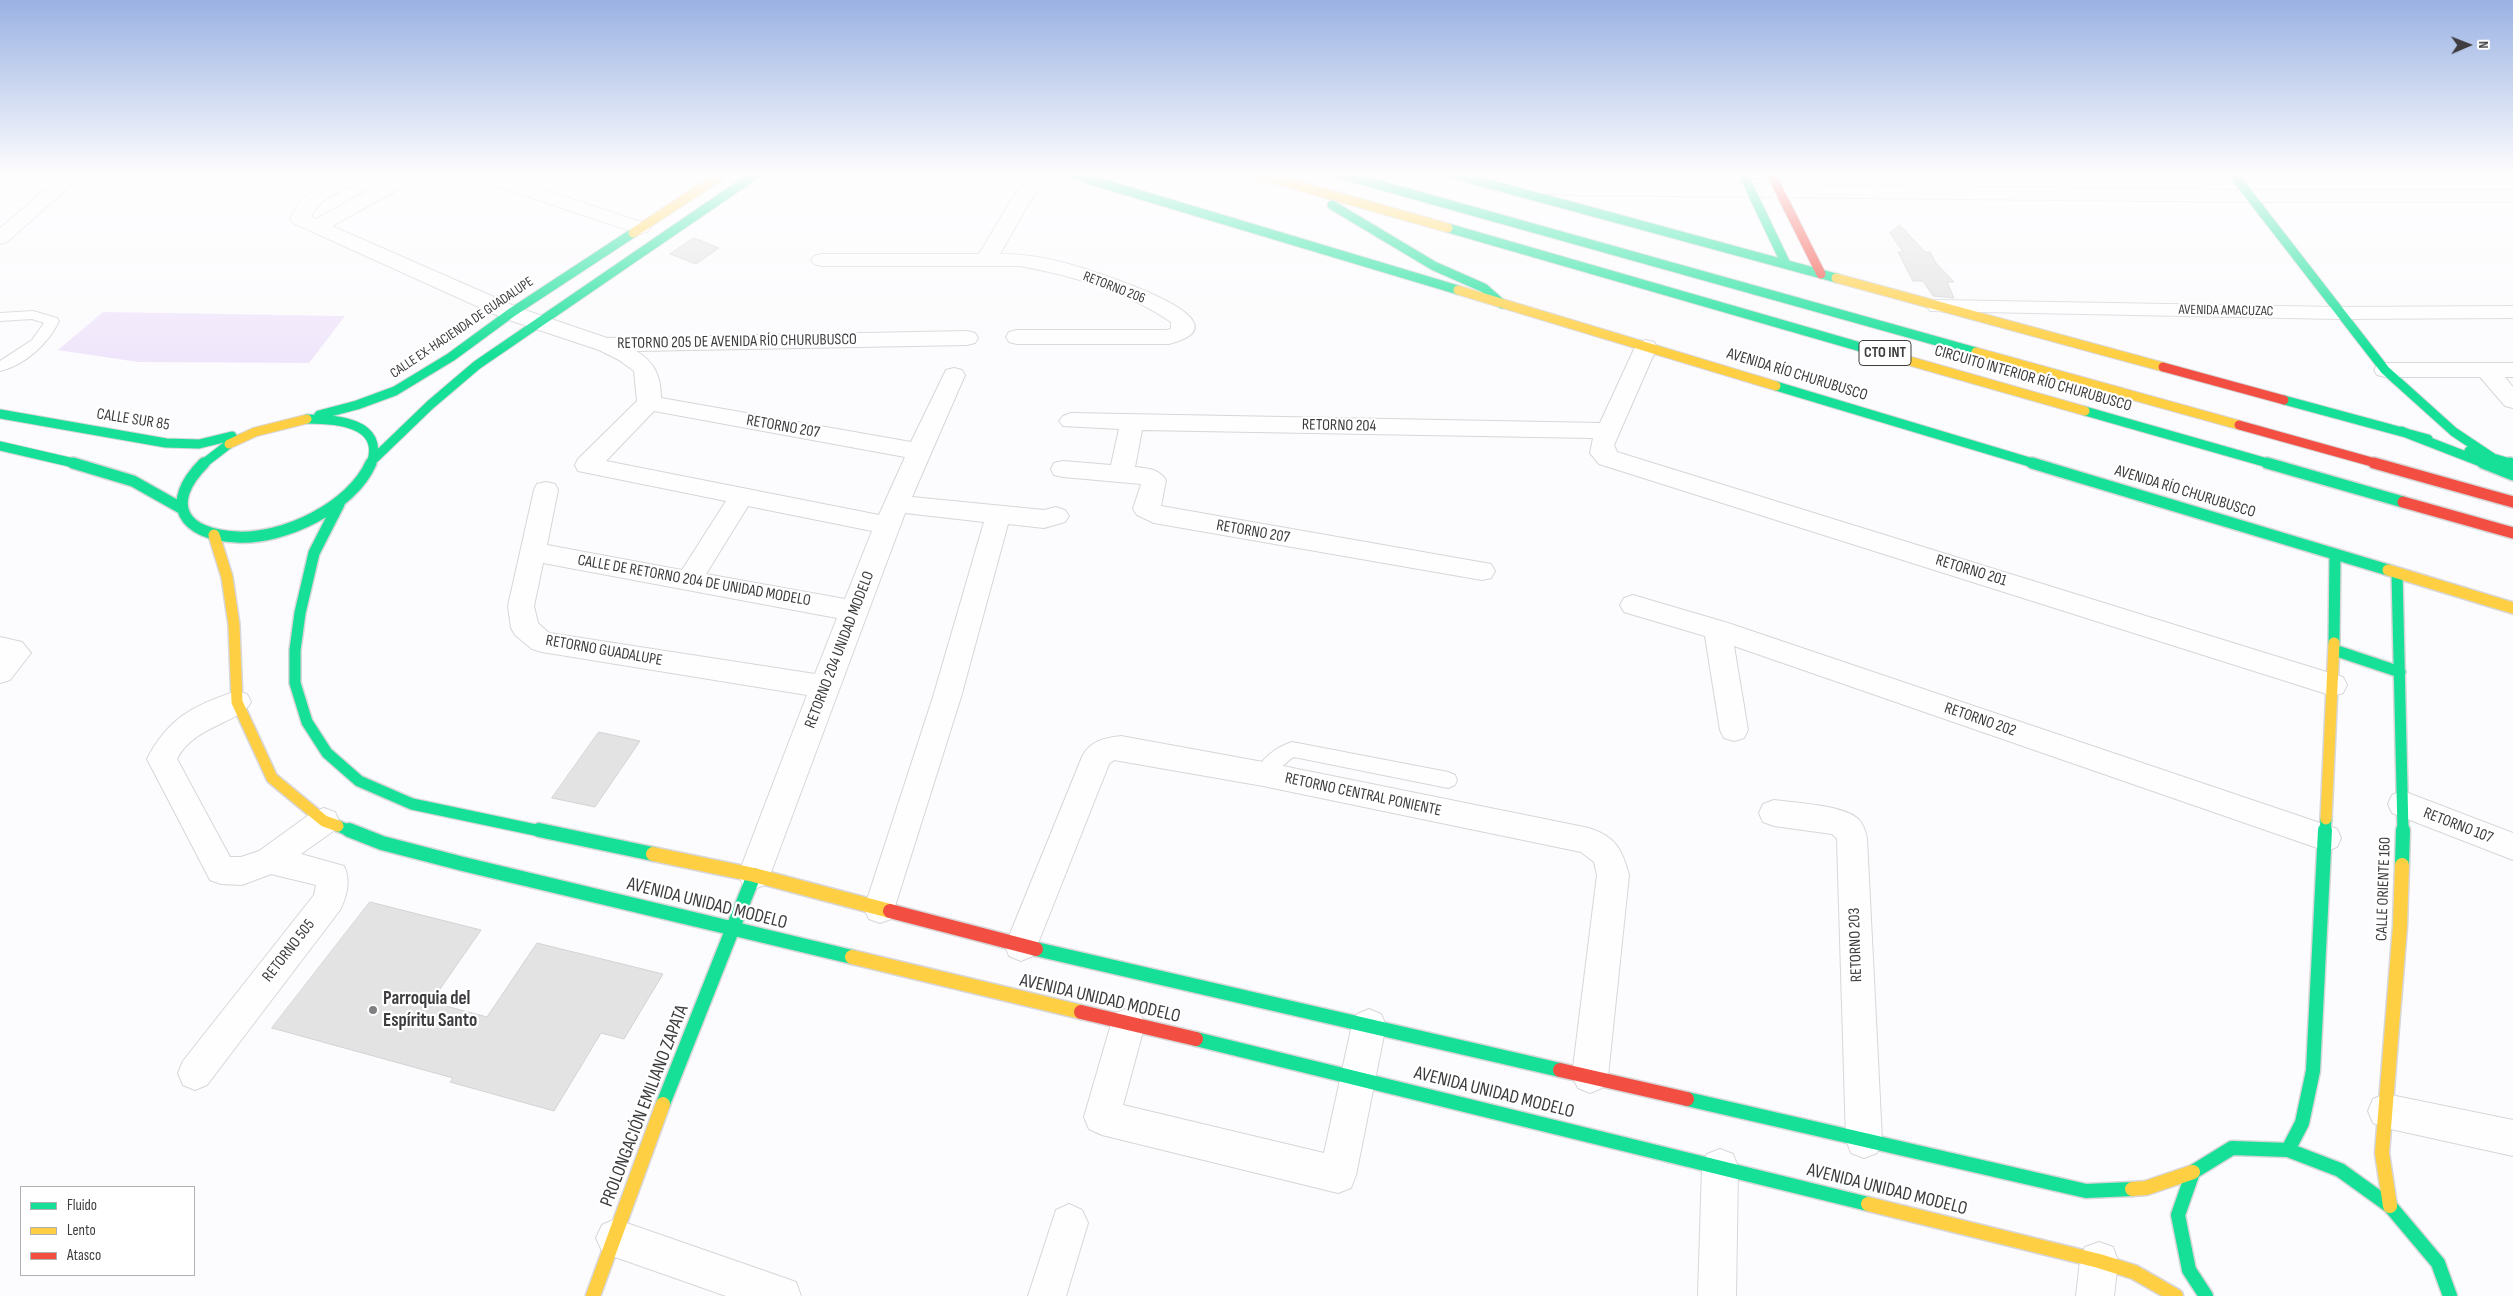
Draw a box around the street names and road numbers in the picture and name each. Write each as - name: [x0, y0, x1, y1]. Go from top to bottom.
- street label: RETORNO 206: [1080, 268, 1148, 308]
- street label: CALLE EX-HACIENDA DE GUADALUPE: [387, 274, 537, 382]
- street label: AVENIDA AMACUZAC: [2178, 302, 2274, 320]
- street label: RETORNO 205 DE AVENIDA RÍO CHURUBUSCO: [617, 330, 857, 354]
- road number: CTO INT: [1859, 340, 1911, 366]
- street label: CIRCUITO INTERIOR RÍO CHURUBUSCO: [1932, 342, 2134, 416]
- street label: AVENIDA RÍO CHURUBUSCO: [1724, 344, 1870, 406]
- street label: CALLE SUR 85: [95, 405, 171, 435]
- street label: RETORNO 207: [745, 411, 821, 443]
- street label: RETORNO 204: [1302, 416, 1376, 436]
- street label: AVENIDA RÍO CHURUBUSCO: [2112, 461, 2258, 523]
- street label: RETORNO 207: [1215, 516, 1291, 548]
- street label: CALLE DE RETORNO 204 DE UNIDAD MODELO: [576, 551, 812, 611]
- street label: RETORNO 201: [1933, 551, 2009, 591]
- street label: RETORNO 204 UNIDAD MODELO: [801, 569, 879, 731]
- street label: RETORNO GUADALUPE: [544, 631, 664, 671]
- street label: RETORNO 202: [1942, 699, 2018, 741]
- street label: RETORNO CENTRAL PONIENTE: [1283, 769, 1443, 821]
- street label: RETORNO 107: [2420, 804, 2496, 848]
- street label: CALLE ORIENTE 160: [2373, 837, 2395, 941]
- street label: AVENIDA UNIDAD MODELO: [625, 873, 789, 935]
- street label: RETORNO 203: [1845, 907, 1867, 983]
- street label: RETORNO 505: [259, 916, 319, 986]
- street label: AVENIDA UNIDAD MODELO: [1017, 969, 1183, 1029]
- street label: PROLONGACIÓN EMILIANO ZAPATA: [596, 1002, 694, 1210]
- street label: AVENIDA UNIDAD MODELO: [1412, 1062, 1576, 1124]
- street label: AVENIDA UNIDAD MODELO: [1805, 1159, 1969, 1221]

